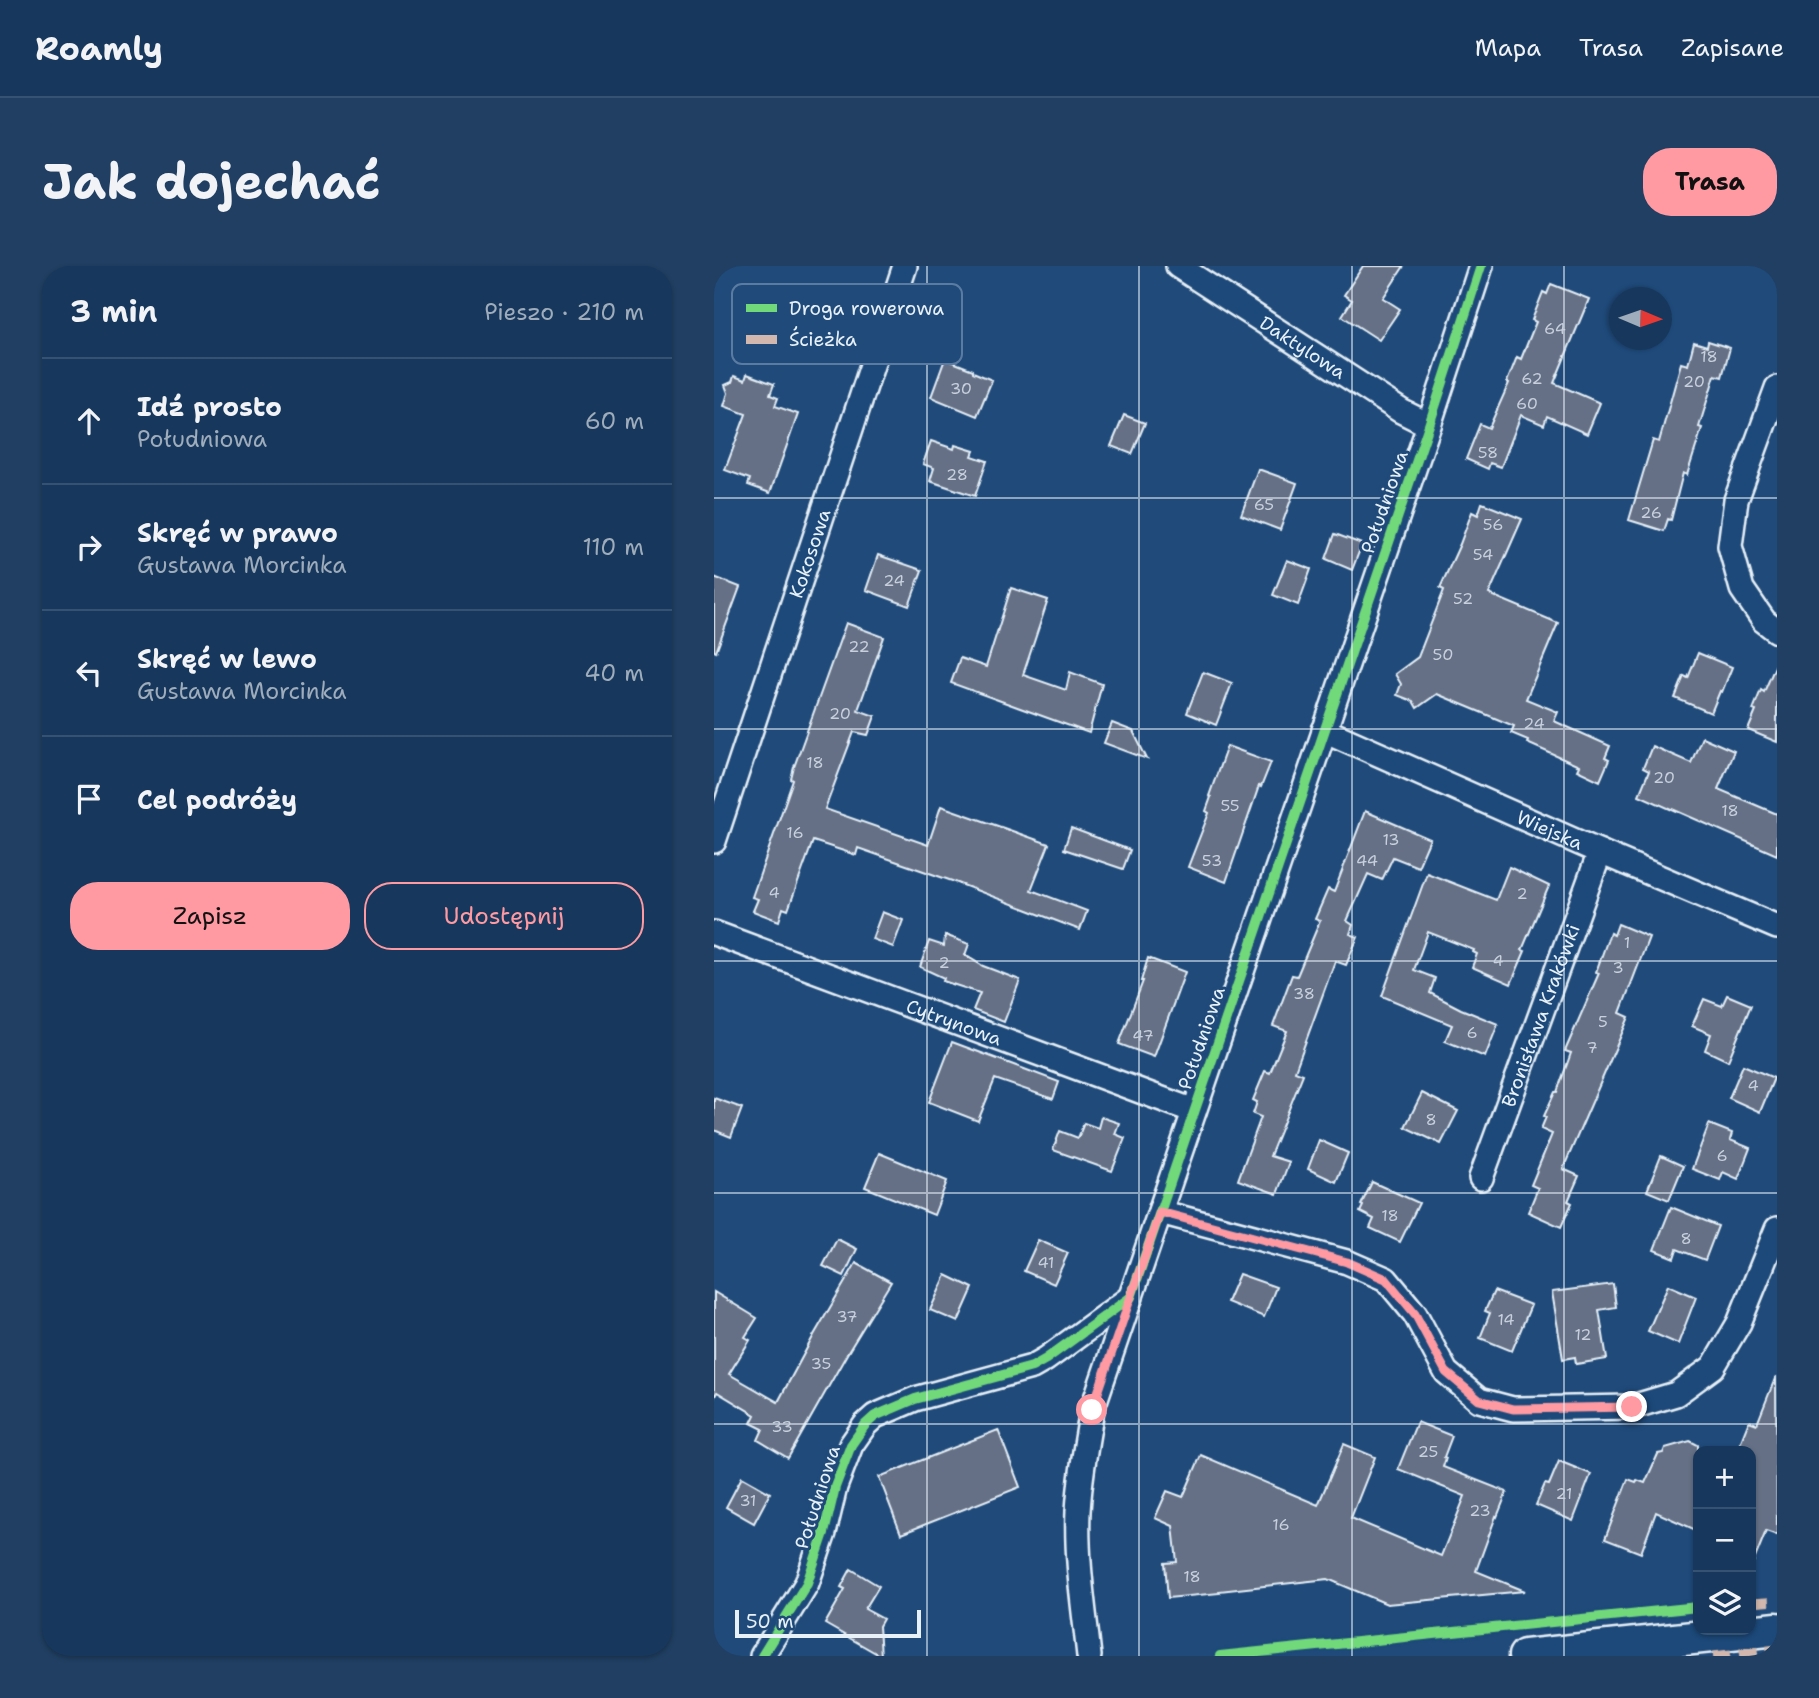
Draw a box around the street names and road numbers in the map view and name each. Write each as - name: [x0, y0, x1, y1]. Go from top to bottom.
- street label: Daktylowa: [1255, 310, 1351, 385]
- street label: Południowa: [1355, 447, 1414, 557]
- street label: Kokosowa: [784, 506, 836, 601]
- street label: Wiejska: [1513, 805, 1587, 856]
- street label: Bronisława Krakówki: [1496, 921, 1586, 1111]
- street label: Południowa: [1172, 983, 1231, 1093]
- street label: Cytrynowa: [903, 993, 1005, 1052]
- street label: Południowa: [789, 1442, 846, 1552]

